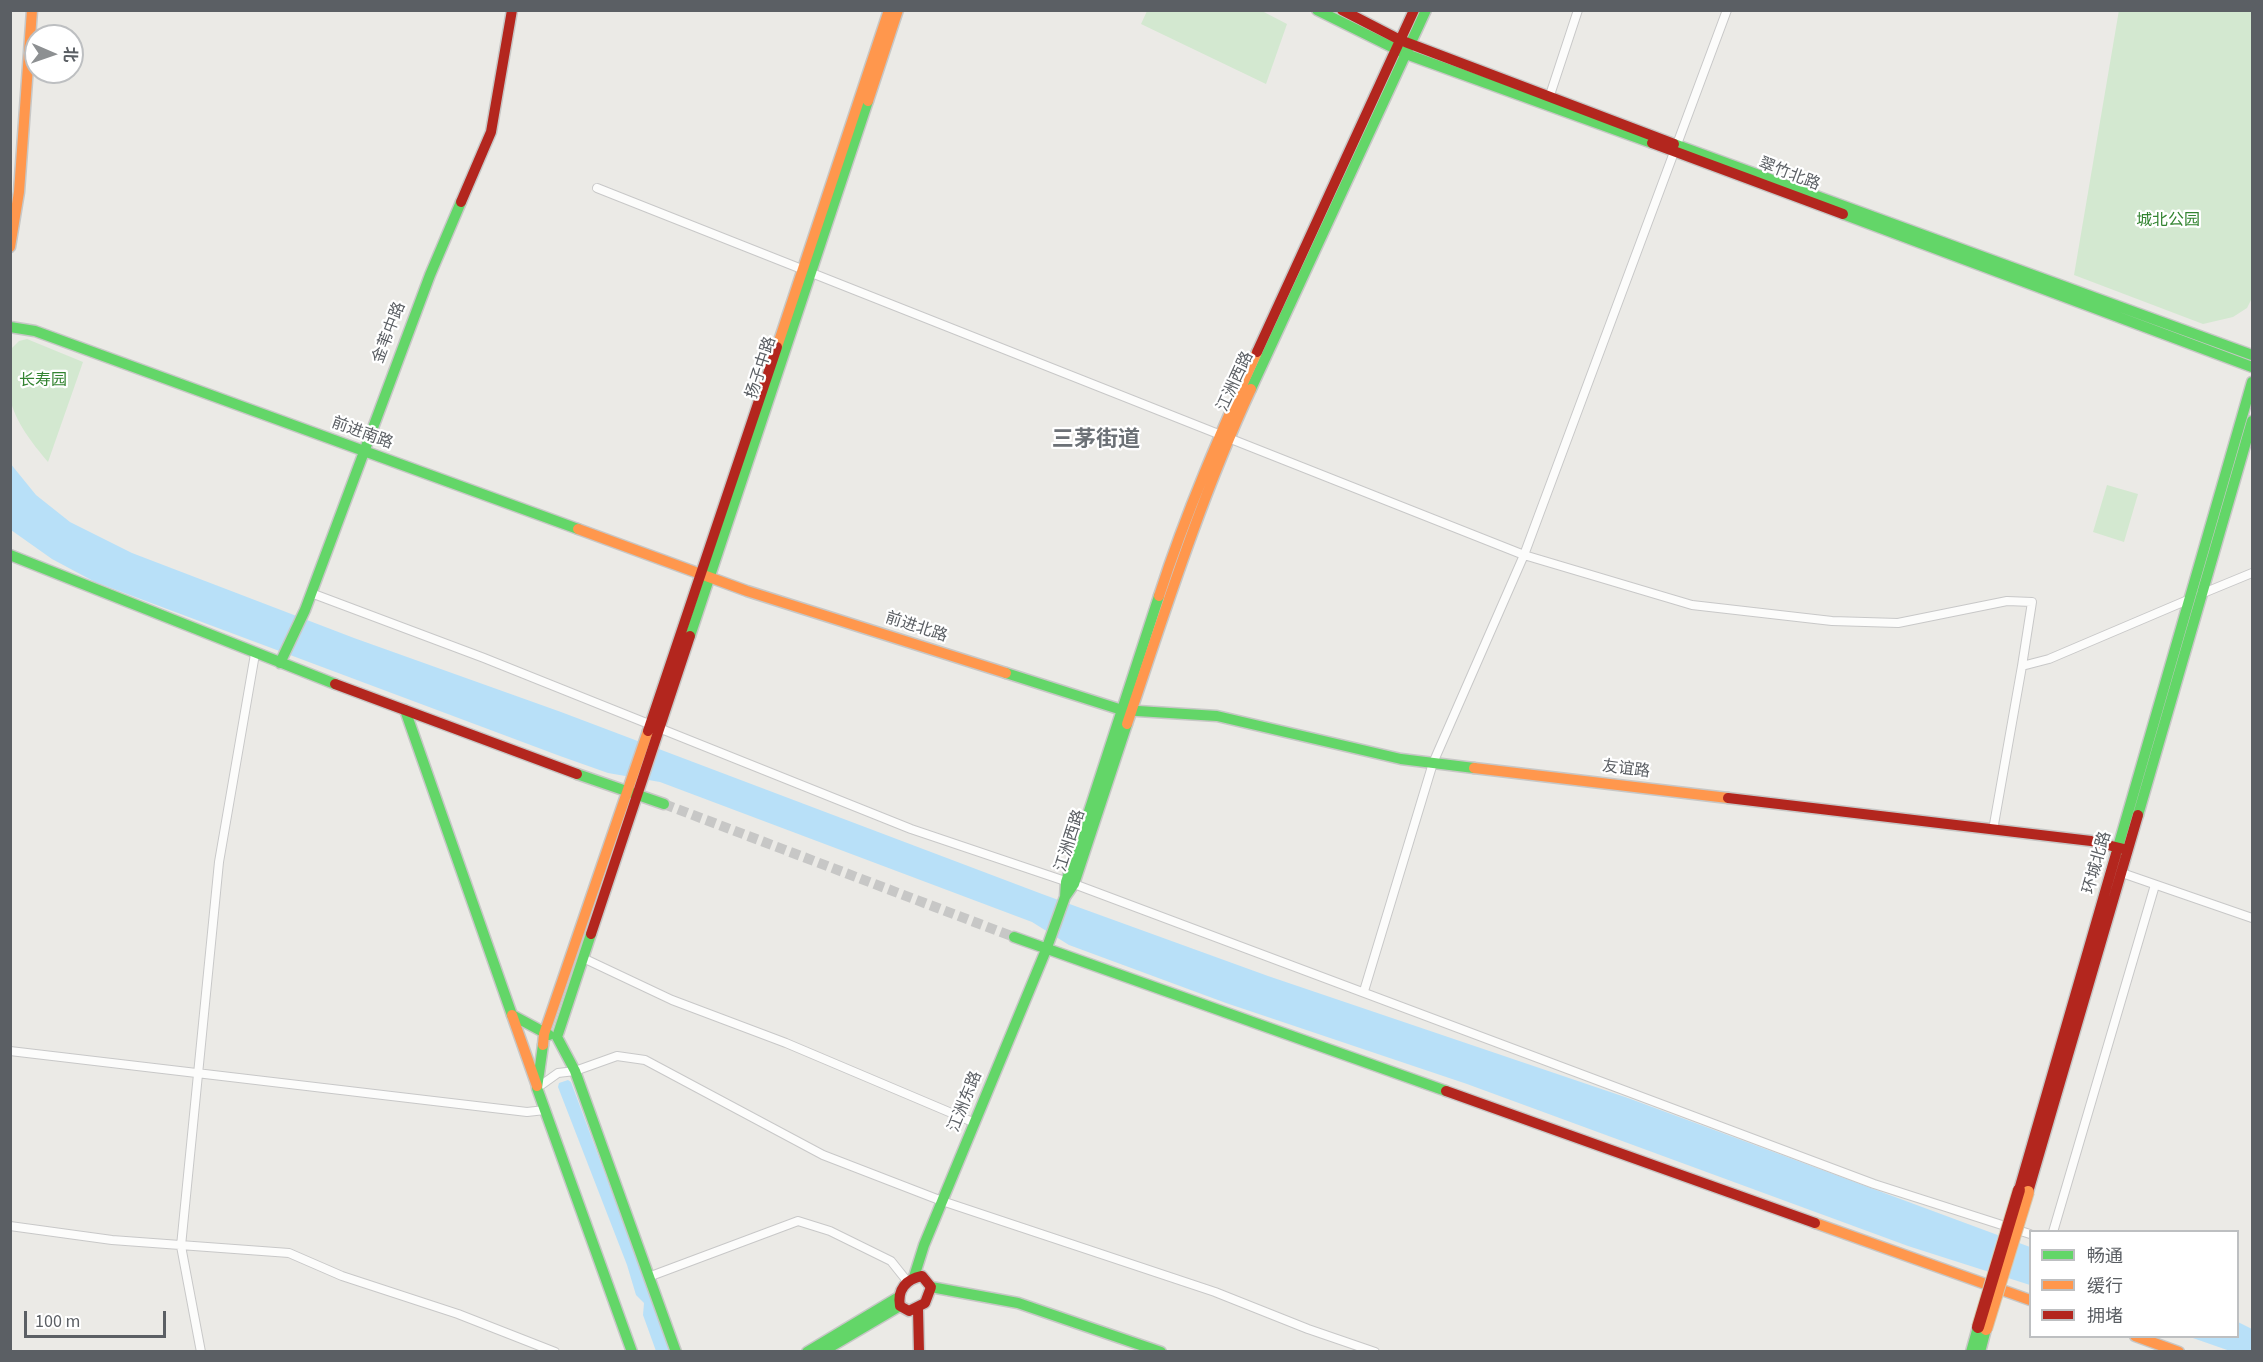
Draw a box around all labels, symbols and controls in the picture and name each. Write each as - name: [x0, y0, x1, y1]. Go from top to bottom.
- north arrow: [24, 24, 84, 84]
- text: 北: [59, 46, 81, 63]
- street label: 翠竹北路: [1756, 155, 1822, 195]
- park label: 城北公园: [2136, 211, 2200, 231]
- street label: 金苇中路: [370, 300, 410, 366]
- street label: 扬子中路: [743, 335, 781, 401]
- street label: 江洲西路: [1214, 349, 1258, 415]
- park label: 长寿园: [19, 371, 67, 391]
- street label: 前进南路: [329, 414, 395, 454]
- district label: 三茅街道: [1052, 428, 1140, 454]
- street label: 前进北路: [883, 609, 949, 647]
- street label: 友谊路: [1601, 758, 1651, 782]
- street label: 江洲西路: [1052, 808, 1090, 874]
- street label: 环城北路: [2080, 830, 2116, 896]
- street label: 江洲东路: [945, 1069, 987, 1135]
- legend: [2029, 1230, 2239, 1338]
- text: 畅通: [2087, 1244, 2123, 1269]
- text: 缓行: [2087, 1274, 2123, 1299]
- scale bar: [27, 1299, 170, 1337]
- text: 拥堵: [2087, 1304, 2123, 1329]
- text: 100 m: [35, 1309, 80, 1334]

